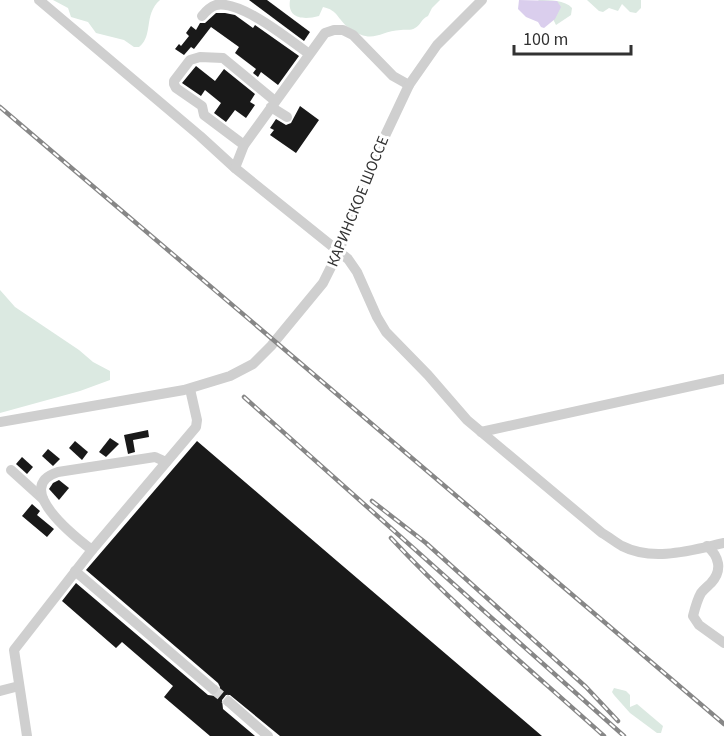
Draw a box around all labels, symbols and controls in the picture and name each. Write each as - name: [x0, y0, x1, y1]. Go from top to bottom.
- scale bar: [514, 18, 631, 56]
- text: 100 m: [523, 27, 568, 52]
- street label: КАРИНСКОЕ ШОССЕ: [322, 133, 394, 270]

